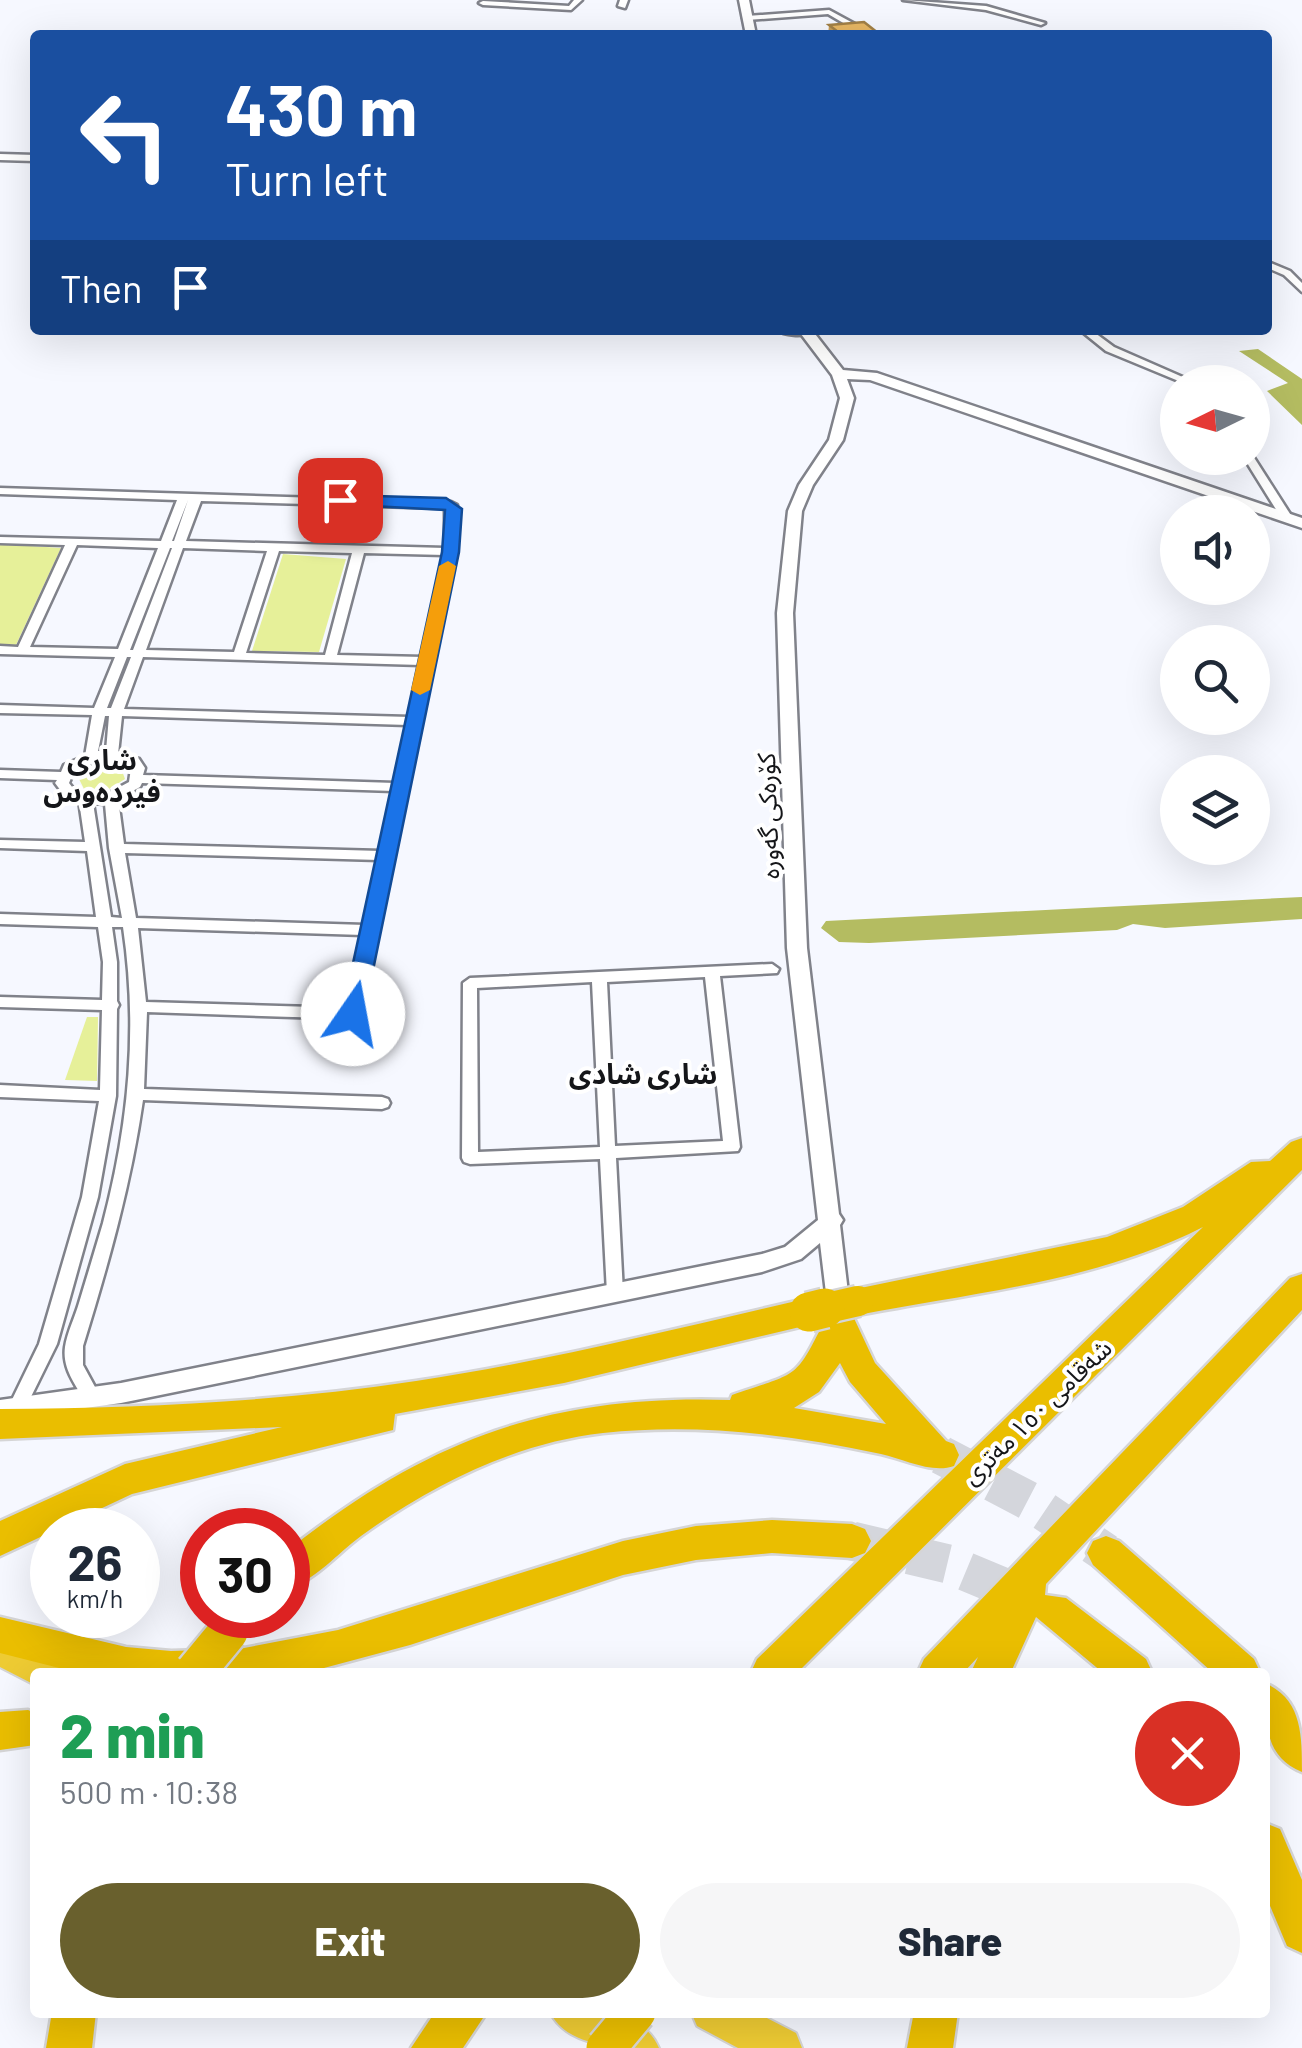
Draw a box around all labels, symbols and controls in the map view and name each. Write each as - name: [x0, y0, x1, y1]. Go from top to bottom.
- text: 430 m: [225, 66, 418, 150]
- icon: left: [60, 70, 190, 200]
- text: Turn left: [225, 151, 389, 205]
- icon: arrive: [163, 260, 218, 315]
- text: Then: [60, 265, 143, 311]
- north arrow: [1160, 365, 1270, 475]
- map controls: [1160, 365, 1270, 865]
- pin: [298, 458, 383, 543]
- icon: arrive: [313, 473, 368, 528]
- button: sound: [1160, 495, 1270, 605]
- button: search: [1160, 625, 1270, 735]
- district label: شاری فیردەوس: [43, 742, 161, 809]
- street label: کۆرەکی گەورە: [750, 752, 785, 880]
- button: layers: [1160, 755, 1270, 865]
- position arrow: [301, 962, 405, 1066]
- district label: شاری شادی: [569, 1056, 717, 1091]
- street label: شەقامی ١٥٠ مەتری: [955, 1332, 1118, 1491]
- speed limit sign: 30: [180, 1508, 310, 1638]
- text: 26: [68, 1531, 122, 1591]
- text: km/h: [67, 1583, 123, 1613]
- text: 2 min: [60, 1698, 205, 1770]
- button: close: [1135, 1701, 1240, 1806]
- text: 500 m · 10:38: [60, 1772, 238, 1810]
- button: Exit: [60, 1883, 640, 1998]
- button: Share: [660, 1883, 1240, 1998]

